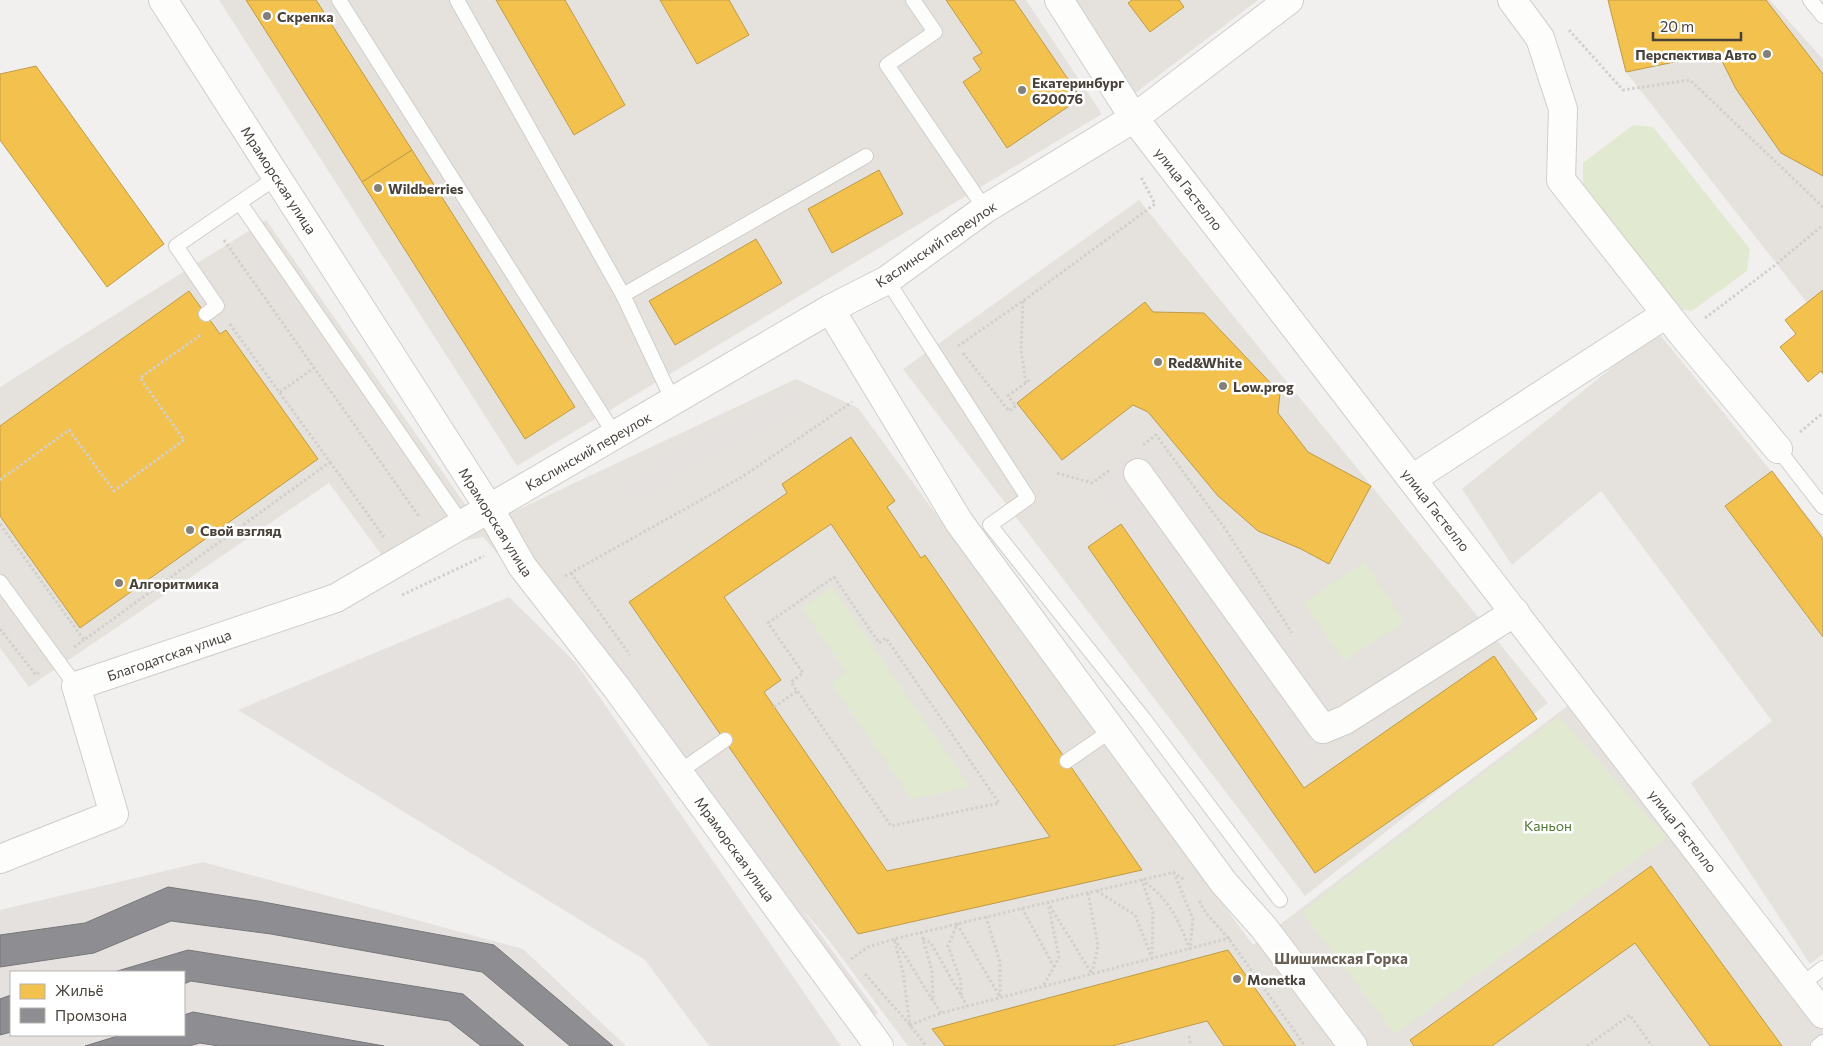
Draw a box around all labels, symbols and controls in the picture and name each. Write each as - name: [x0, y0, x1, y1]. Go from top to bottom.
- place label: Скрепка: [277, 8, 334, 25]
- marker: Скрепка: [261, 10, 273, 22]
- scale bar: [1653, 10, 1740, 42]
- text: 20 m: [1660, 17, 1694, 35]
- place label: Перспектива Авто: [1635, 46, 1757, 63]
- marker: Перспектива Авто: [1761, 48, 1773, 60]
- place label: Екатеринбург 620076: [1032, 74, 1124, 107]
- marker: Екатеринбург 620076: [1016, 84, 1028, 96]
- street label: Мраморская улица: [238, 123, 320, 237]
- street label: улица Гастелло: [1151, 144, 1227, 234]
- place label: Wildberries: [388, 180, 464, 197]
- marker: Wildberries: [372, 182, 384, 194]
- street label: Каслинский переулок: [872, 197, 1000, 291]
- place label: Red&White: [1168, 354, 1242, 371]
- marker: Red&White: [1152, 356, 1164, 368]
- place label: Low.prog: [1233, 378, 1294, 395]
- marker: Low.prog: [1217, 380, 1229, 392]
- street label: Каслинский переулок: [522, 408, 654, 494]
- street label: Мраморская улица: [456, 464, 536, 580]
- street label: улица Гастелло: [1398, 465, 1474, 555]
- place label: Свой взгляд: [200, 522, 282, 539]
- marker: Свой взгляд: [184, 524, 196, 536]
- place label: Алгоритмика: [129, 575, 219, 592]
- marker: Алгоритмика: [113, 577, 125, 589]
- street label: Благодатская улица: [105, 626, 233, 684]
- street label: улица Гастелло: [1645, 786, 1721, 876]
- street label: Мраморская улица: [691, 793, 779, 905]
- park label: Каньон: [1524, 817, 1572, 834]
- district label: Шишимская Горка: [1274, 949, 1408, 967]
- legend: [10, 971, 185, 1036]
- place label: Monetka: [1247, 971, 1306, 988]
- marker: Monetka: [1231, 973, 1243, 985]
- text: Жильё: [55, 981, 103, 999]
- text: Промзона: [55, 1006, 127, 1024]

